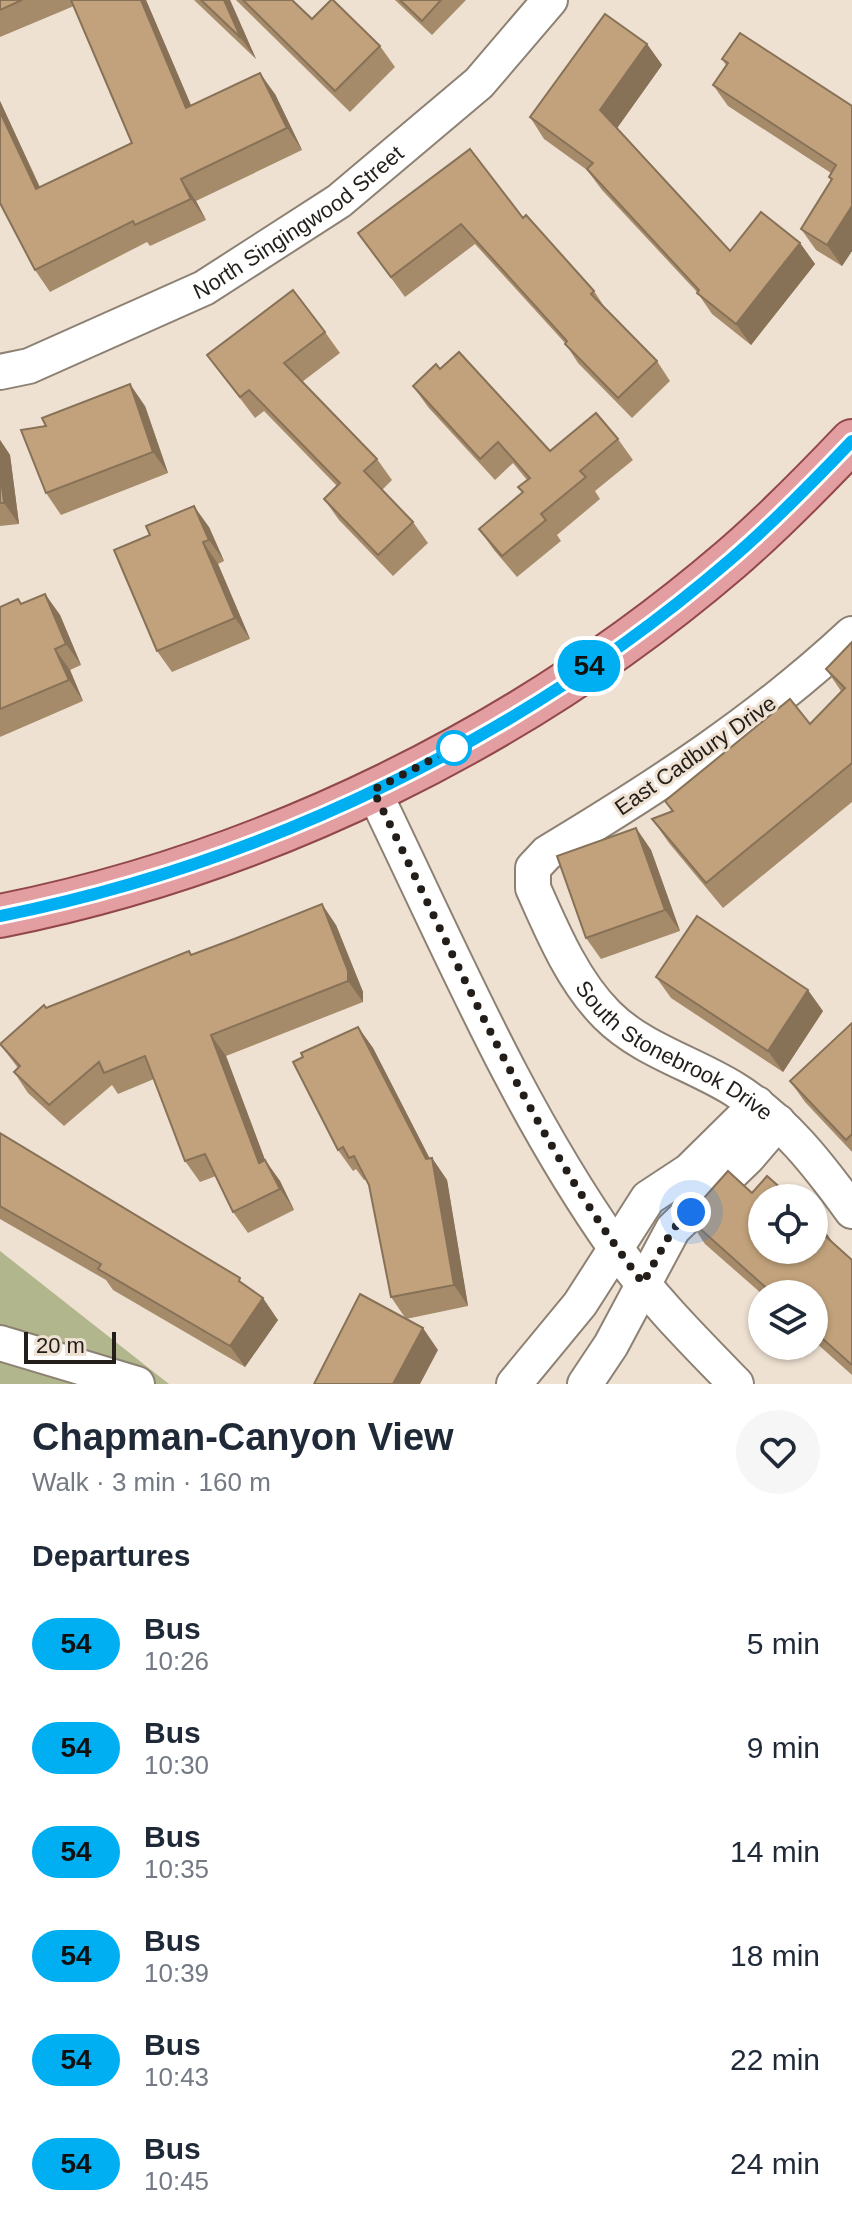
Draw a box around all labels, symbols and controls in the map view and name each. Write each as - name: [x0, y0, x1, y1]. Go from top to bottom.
- street label: North Singingwood Street: [189, 140, 408, 304]
- line badge: 54: [553, 640, 625, 692]
- text: 54: [573, 650, 605, 681]
- street label: East Cadbury Drive: [610, 690, 781, 820]
- unlabelled marker: [437, 731, 471, 765]
- street label: South Stonebrook Drive: [570, 976, 778, 1126]
- map controls: [748, 1184, 828, 1360]
- button: locate: [748, 1184, 828, 1264]
- your location: [671, 1192, 711, 1232]
- button: layers: [748, 1280, 828, 1360]
- scale bar: [24, 1328, 116, 1364]
- text: 20 m: [36, 1333, 85, 1358]
- button: heart: [736, 1410, 820, 1494]
- text: Chapman-Canyon View: [32, 1416, 454, 1458]
- text: Walk · 3 min · 160 m: [32, 1467, 271, 1497]
- text: Departures: [32, 1539, 190, 1572]
- text: Bus: [144, 1612, 201, 1645]
- text: 5 min: [747, 1627, 820, 1660]
- text: 54: [60, 1628, 92, 1659]
- text: 10:26: [144, 1646, 209, 1676]
- text: Bus: [144, 1716, 201, 1749]
- text: 9 min: [747, 1731, 820, 1764]
- text: 54: [60, 1732, 92, 1763]
- text: 10:30: [144, 1750, 209, 1780]
- text: Bus: [144, 1820, 201, 1853]
- text: 14 min: [730, 1835, 820, 1868]
- text: 54: [60, 1836, 92, 1867]
- text: 10:35: [144, 1854, 209, 1884]
- text: Bus: [144, 1924, 201, 1957]
- text: 18 min: [730, 1939, 820, 1972]
- text: 54: [60, 1940, 92, 1971]
- text: 10:39: [144, 1958, 209, 1988]
- text: Bus: [144, 2028, 201, 2061]
- text: 22 min: [730, 2043, 820, 2076]
- text: 54: [60, 2044, 92, 2075]
- text: 10:43: [144, 2062, 209, 2092]
- text: Bus: [144, 2132, 201, 2165]
- text: 24 min: [730, 2147, 820, 2180]
- text: 54: [60, 2148, 92, 2179]
- text: 10:45: [144, 2166, 209, 2196]

